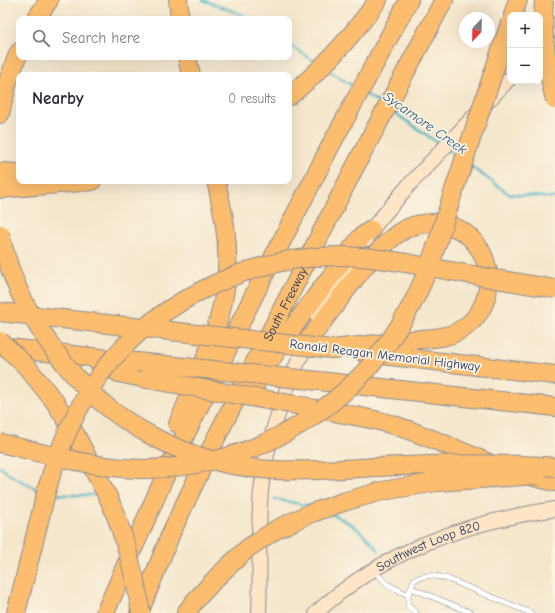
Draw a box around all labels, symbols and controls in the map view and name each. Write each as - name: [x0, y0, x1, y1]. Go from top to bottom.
- north arrow: [459, 12, 495, 48]
- map controls: [507, 12, 543, 84]
- button: +: [507, 12, 543, 48]
- search box: [16, 16, 292, 60]
- icon: search: [30, 27, 52, 49]
- text: Search here: [62, 29, 140, 47]
- button: −: [507, 48, 543, 84]
- water label: Sycamore Creek: [380, 88, 470, 158]
- text: Nearby: [32, 89, 83, 108]
- text: 0 results: [228, 91, 276, 106]
- street label: South Freeway: [260, 264, 310, 343]
- street label: Ronald Reagan Memorial Highway: [289, 336, 481, 374]
- street label: Southwest Loop 820: [373, 517, 482, 574]

